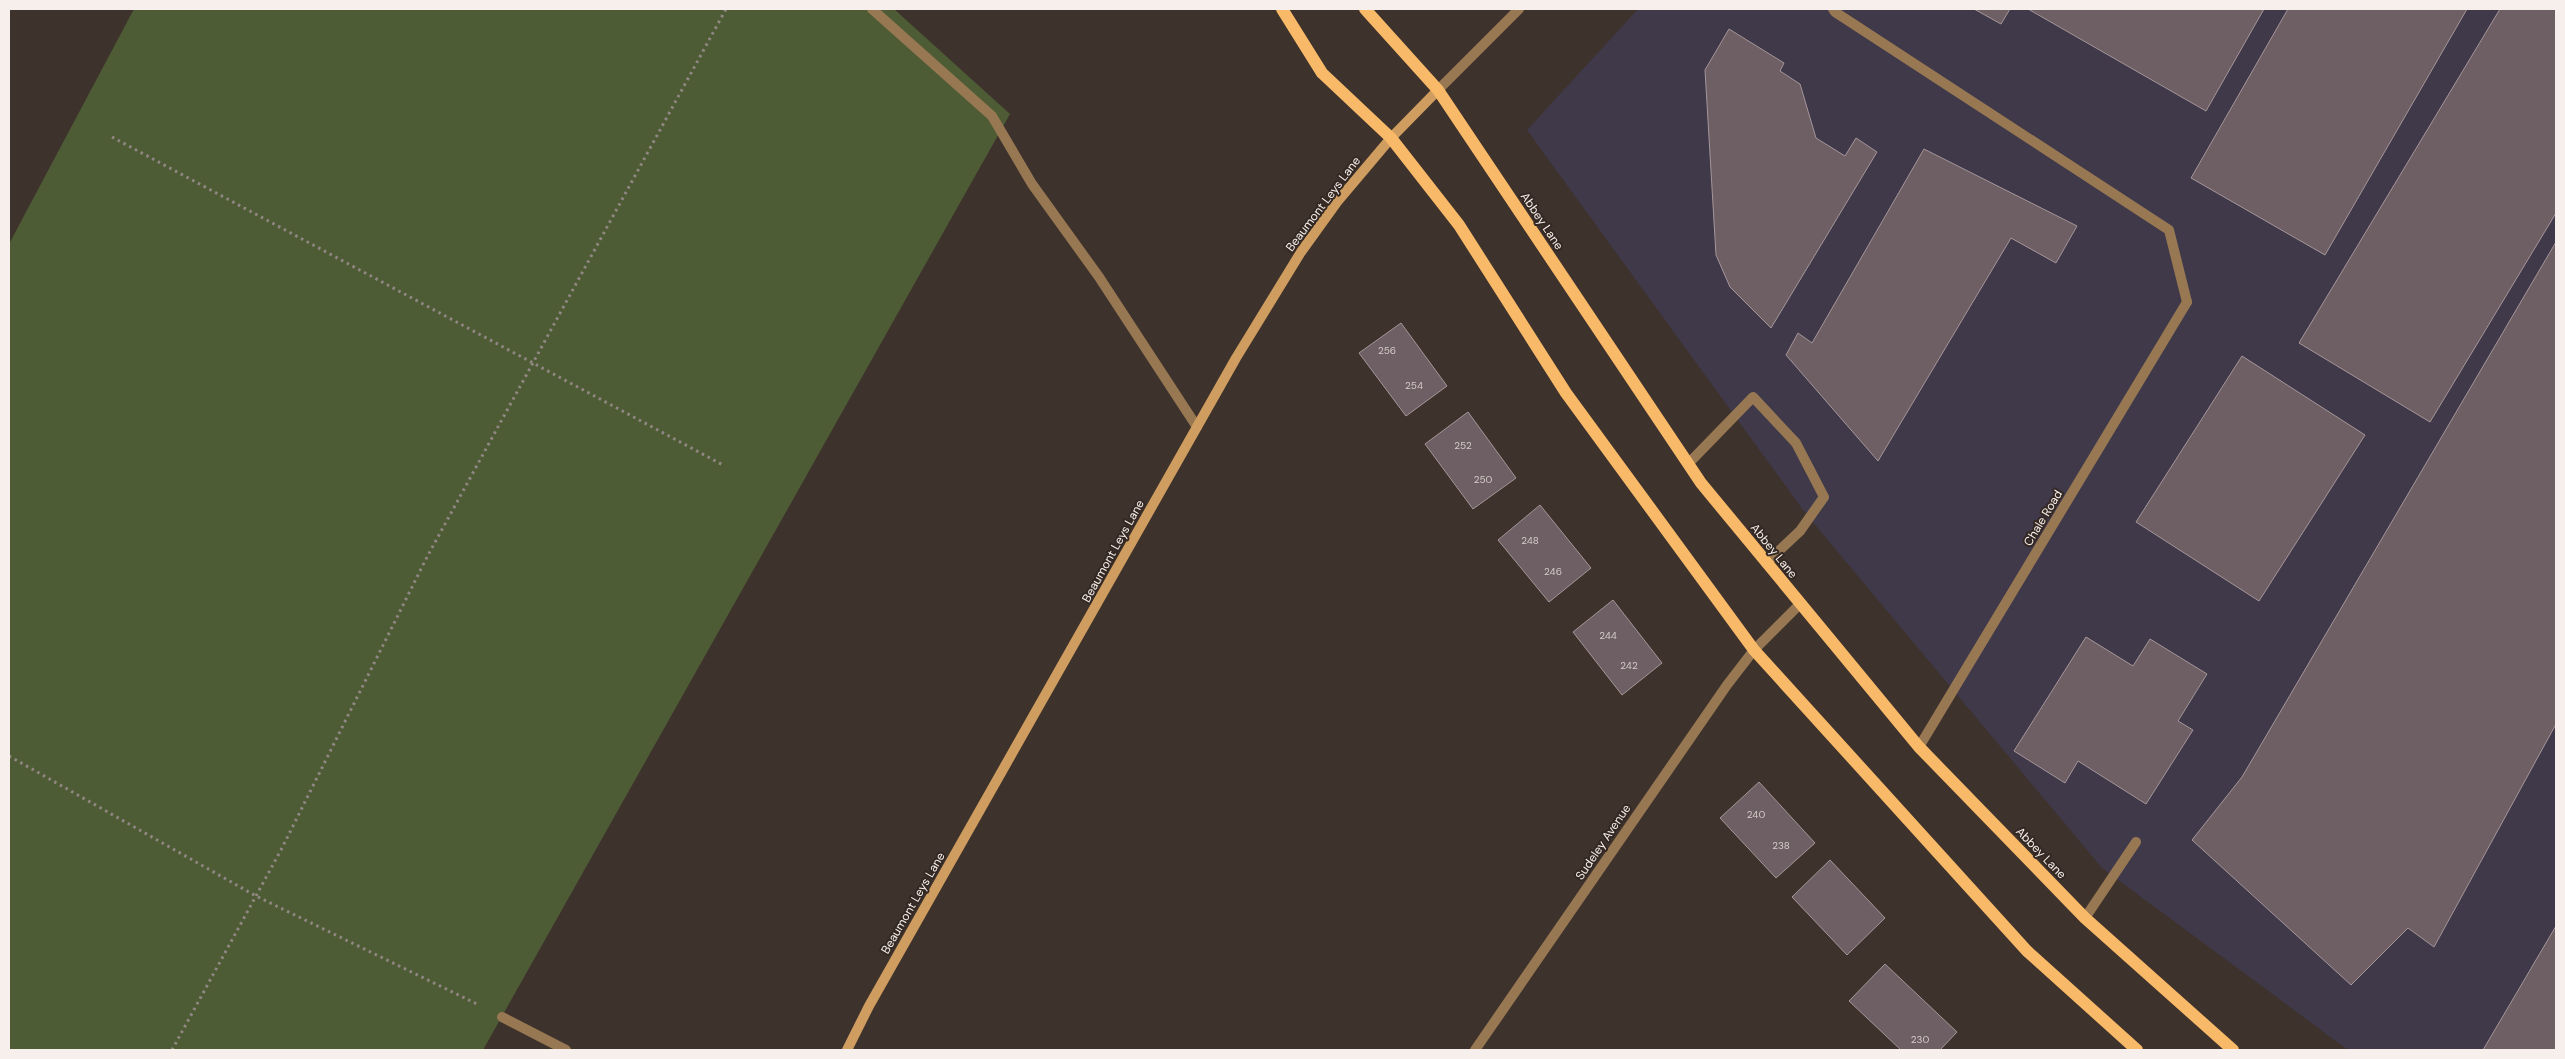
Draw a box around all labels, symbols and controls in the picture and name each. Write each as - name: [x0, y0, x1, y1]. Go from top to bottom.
- street label: Beaumont Leys Lane: [1282, 153, 1364, 255]
- street label: Abbey Lane: [1517, 189, 1567, 253]
- house number: 256: [1378, 344, 1396, 357]
- house number: 254: [1405, 379, 1423, 392]
- house number: 252: [1454, 439, 1472, 452]
- house number: 250: [1474, 473, 1493, 486]
- street label: Chale Road: [2020, 487, 2066, 549]
- street label: Beaumont Leys Lane: [1078, 497, 1148, 605]
- street label: Abbey Lane: [1747, 520, 1801, 582]
- house number: 248: [1521, 534, 1539, 547]
- house number: 246: [1544, 565, 1562, 578]
- house number: 244: [1599, 629, 1617, 642]
- house number: 242: [1620, 659, 1638, 672]
- street label: Sudeley Avenue: [1572, 801, 1634, 883]
- house number: 240: [1747, 808, 1765, 821]
- street label: Abbey Lane: [2012, 824, 2070, 882]
- house number: 238: [1772, 839, 1790, 852]
- street label: Beaumont Leys Lane: [877, 849, 949, 957]
- house number: 230: [1911, 1033, 1929, 1046]

